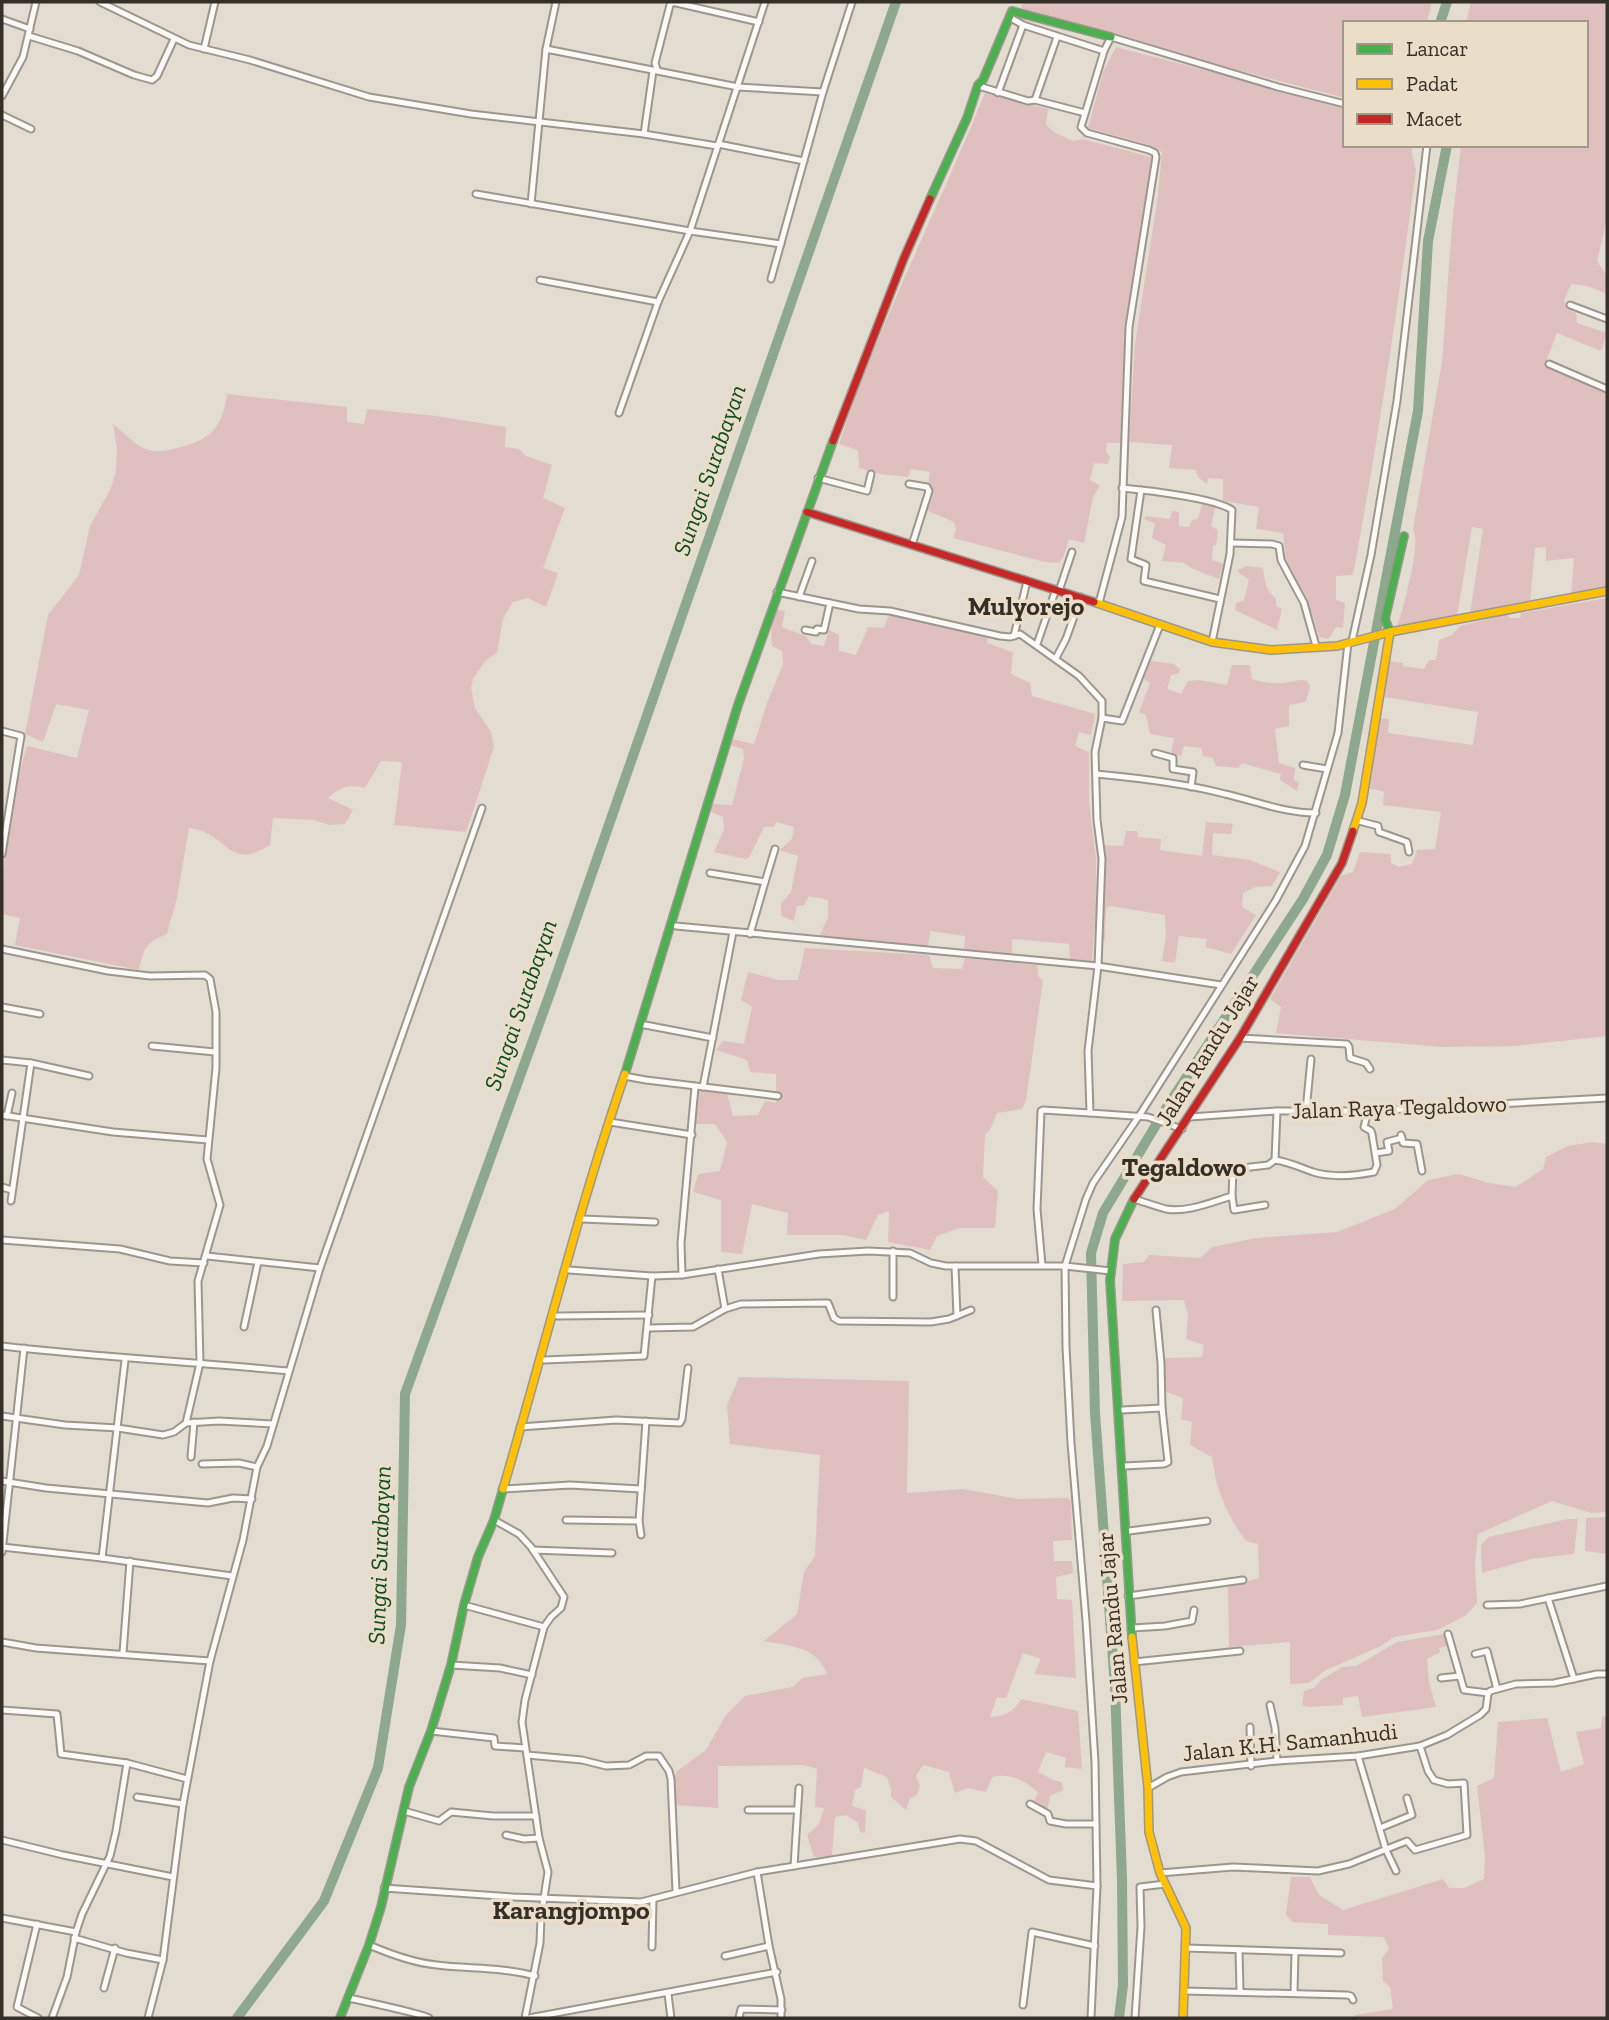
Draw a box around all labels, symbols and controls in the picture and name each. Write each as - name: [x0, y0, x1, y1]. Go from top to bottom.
- legend: [1343, 21, 1588, 147]
- text: Lancar: [1406, 36, 1468, 61]
- text: Padat: [1406, 71, 1458, 96]
- text: Macet: [1406, 106, 1462, 131]
- water label: Sungai Surabayan: [666, 381, 752, 559]
- district label: Mulyorejo: [968, 590, 1085, 622]
- water label: Sungai Surabayan: [477, 916, 563, 1094]
- street label: Jalan Randu Jajar: [1149, 969, 1265, 1131]
- street label: Jalan Raya Tegaldowo: [1291, 1089, 1507, 1125]
- district label: Tegaldowo: [1122, 1151, 1247, 1183]
- water label: Sungai Surabayan: [361, 1465, 397, 1645]
- street label: Jalan Randu Jajar: [1091, 1531, 1133, 1705]
- street label: Jalan K.H. Samanhudi: [1181, 1717, 1399, 1767]
- district label: Karangjompo: [492, 1894, 650, 1926]

